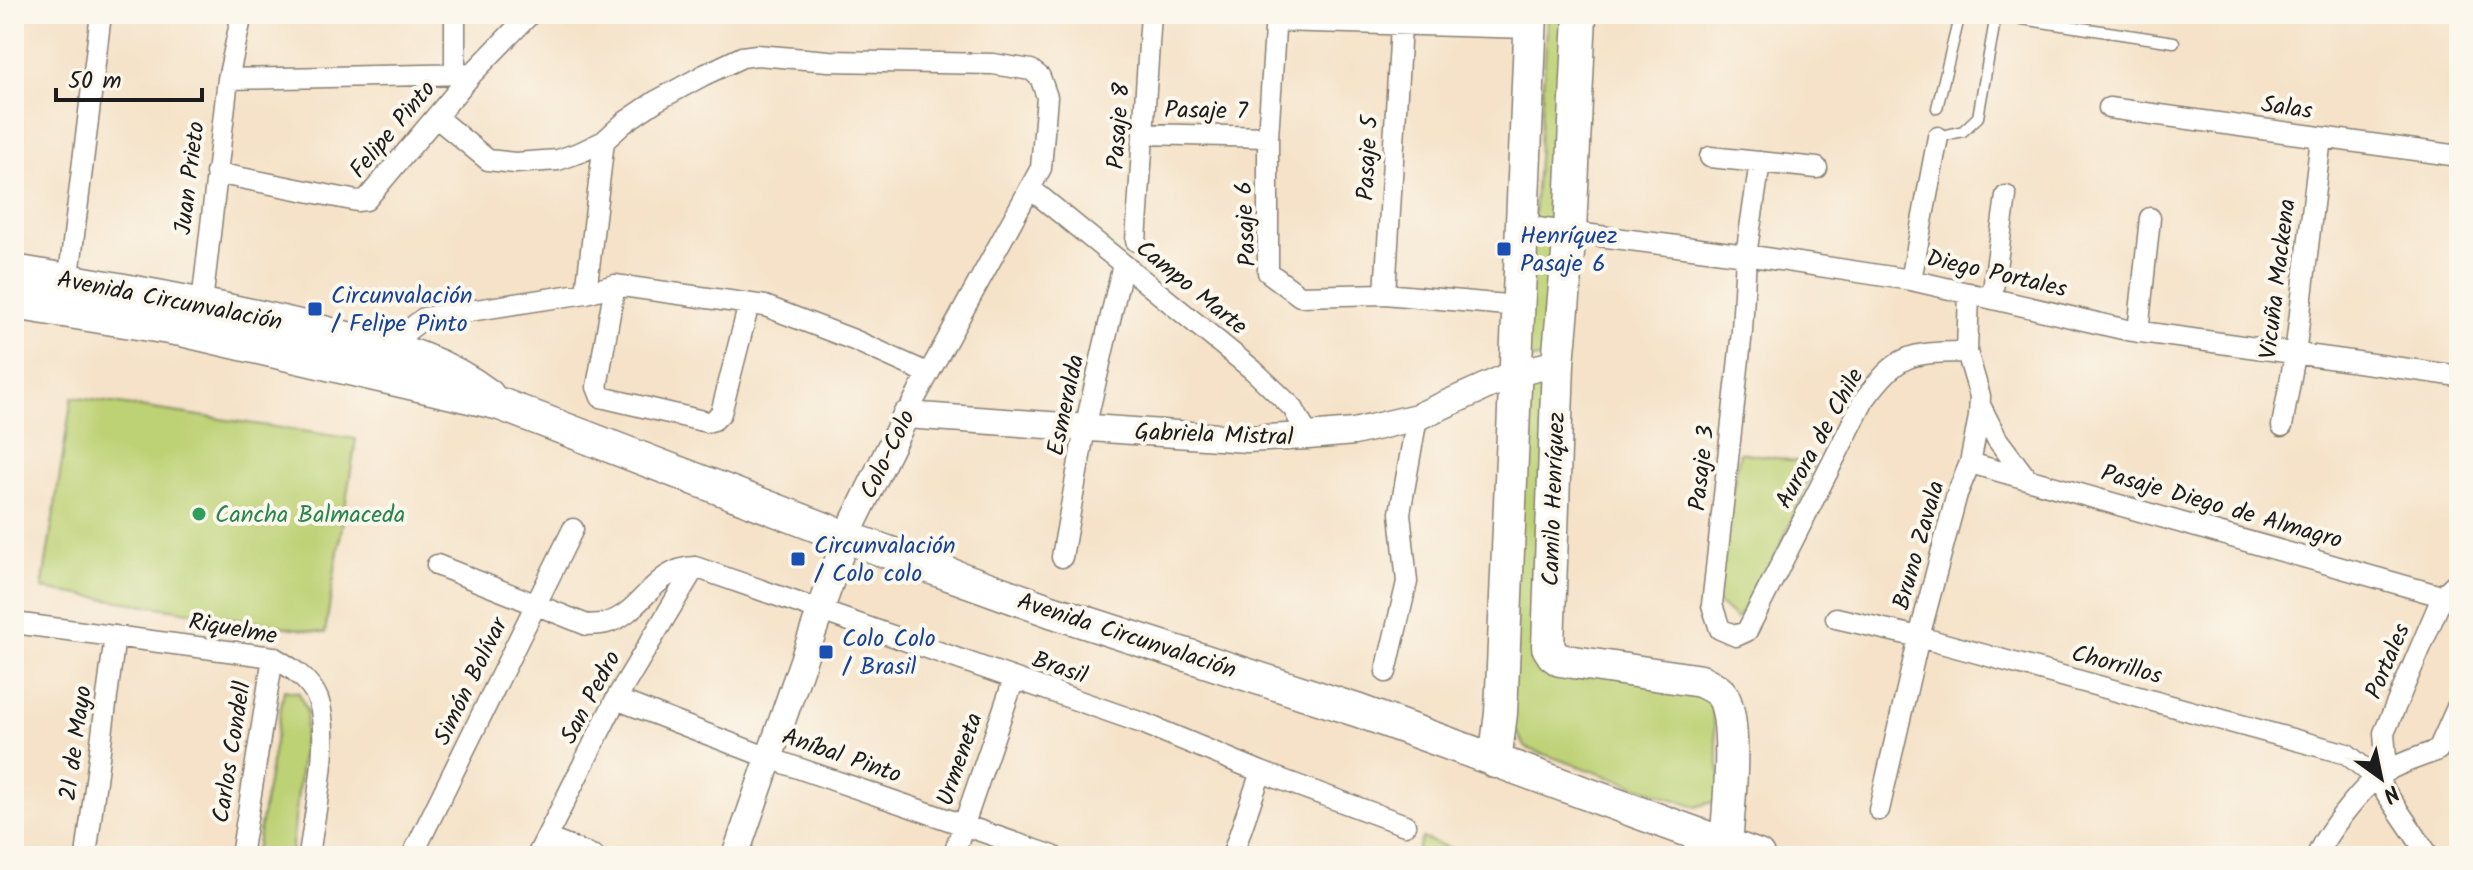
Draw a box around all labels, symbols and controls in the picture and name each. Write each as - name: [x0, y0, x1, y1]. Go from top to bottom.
- scale bar: [56, 52, 202, 102]
- text: 50 m: [68, 62, 122, 101]
- street label: Felipe Pinto: [340, 72, 446, 188]
- street label: Pasaje 8: [1097, 81, 1142, 171]
- street label: Salas: [2259, 86, 2315, 131]
- street label: Pasaje 7: [1164, 91, 1249, 132]
- street label: Pasaje 5: [1347, 112, 1390, 202]
- street label: Juan Prieto: [164, 119, 217, 237]
- street label: Pasaje 6: [1225, 180, 1268, 268]
- street label: Vicuña Mackena: [2249, 197, 2308, 362]
- place label: Henríquez Pasaje 6: [1520, 217, 1618, 284]
- street label: Campo Marte: [1126, 231, 1256, 346]
- street label: Diego Portales: [1923, 239, 2071, 310]
- marker: Henríquez Pasaje 6: [1495, 240, 1513, 258]
- street label: Avenida Circunvalación: [54, 261, 286, 342]
- place label: Circunvalación / Felipe Pinto: [331, 277, 473, 344]
- marker: Circunvalación / Felipe Pinto: [306, 300, 324, 318]
- street label: Esmeralda: [1037, 351, 1096, 459]
- street label: Aurora de Chile: [1765, 361, 1875, 516]
- street label: Colo-Colo: [850, 403, 927, 506]
- street label: Camilo Henríquez: [1532, 411, 1577, 587]
- street label: Gabriela Mistral: [1134, 413, 1294, 458]
- street label: Pasaje 3: [1679, 423, 1726, 513]
- street label: Pasaje Diego de Almagro: [2096, 454, 2347, 561]
- street label: Bruno Zavala: [1882, 476, 1956, 615]
- place label: Cancha Balmaceda: [215, 496, 405, 535]
- marker: Cancha Balmaceda: [190, 505, 208, 523]
- place label: Circunvalación / Colo colo: [814, 527, 956, 594]
- marker: Circunvalación / Colo colo: [789, 550, 807, 568]
- street label: Avenida Circunvalación: [1012, 583, 1241, 690]
- street label: Riquelme: [185, 603, 280, 656]
- street label: Simón Bolívar: [424, 609, 520, 752]
- street label: Portales: [2355, 617, 2422, 706]
- place label: Colo Colo / Brasil: [842, 620, 936, 687]
- street label: Chorrillos: [2067, 635, 2166, 696]
- street label: Brasil: [1027, 641, 1093, 696]
- marker: Colo Colo / Brasil: [817, 643, 835, 661]
- street label: San Pedro: [550, 644, 632, 751]
- street label: Carlos Condell: [202, 679, 263, 826]
- street label: 21 de Mayo: [49, 683, 104, 803]
- street label: Urmeneta: [926, 708, 995, 811]
- street label: Aníbal Pinto: [776, 718, 907, 795]
- north arrow: [2341, 738, 2421, 818]
- text: N: [2375, 774, 2406, 811]

